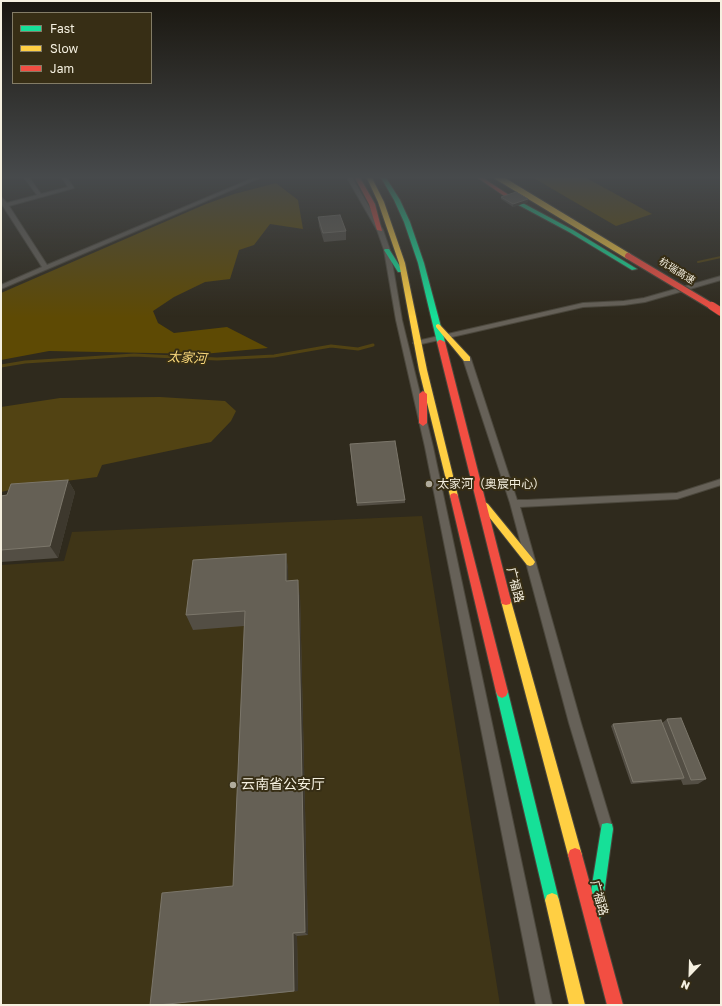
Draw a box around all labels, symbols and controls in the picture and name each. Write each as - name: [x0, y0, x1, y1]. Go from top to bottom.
- legend: [12, 12, 152, 84]
- text: Fast: [50, 21, 75, 36]
- text: Slow: [50, 41, 78, 56]
- text: Jam: [50, 61, 74, 76]
- street label: 杭瑞高速: [657, 255, 697, 287]
- water label: 太家河: [167, 349, 207, 367]
- place label: 太家河（奥宸中心）: [437, 477, 545, 491]
- marker: 太家河（奥宸中心）: [424, 479, 434, 489]
- street label: 广福路: [504, 566, 526, 604]
- place label: 云南省公安厅: [241, 777, 325, 793]
- marker: 云南省公安厅: [228, 780, 238, 790]
- street label: 广福路: [587, 879, 611, 917]
- north arrow: [670, 954, 710, 994]
- text: N: [679, 978, 692, 993]

